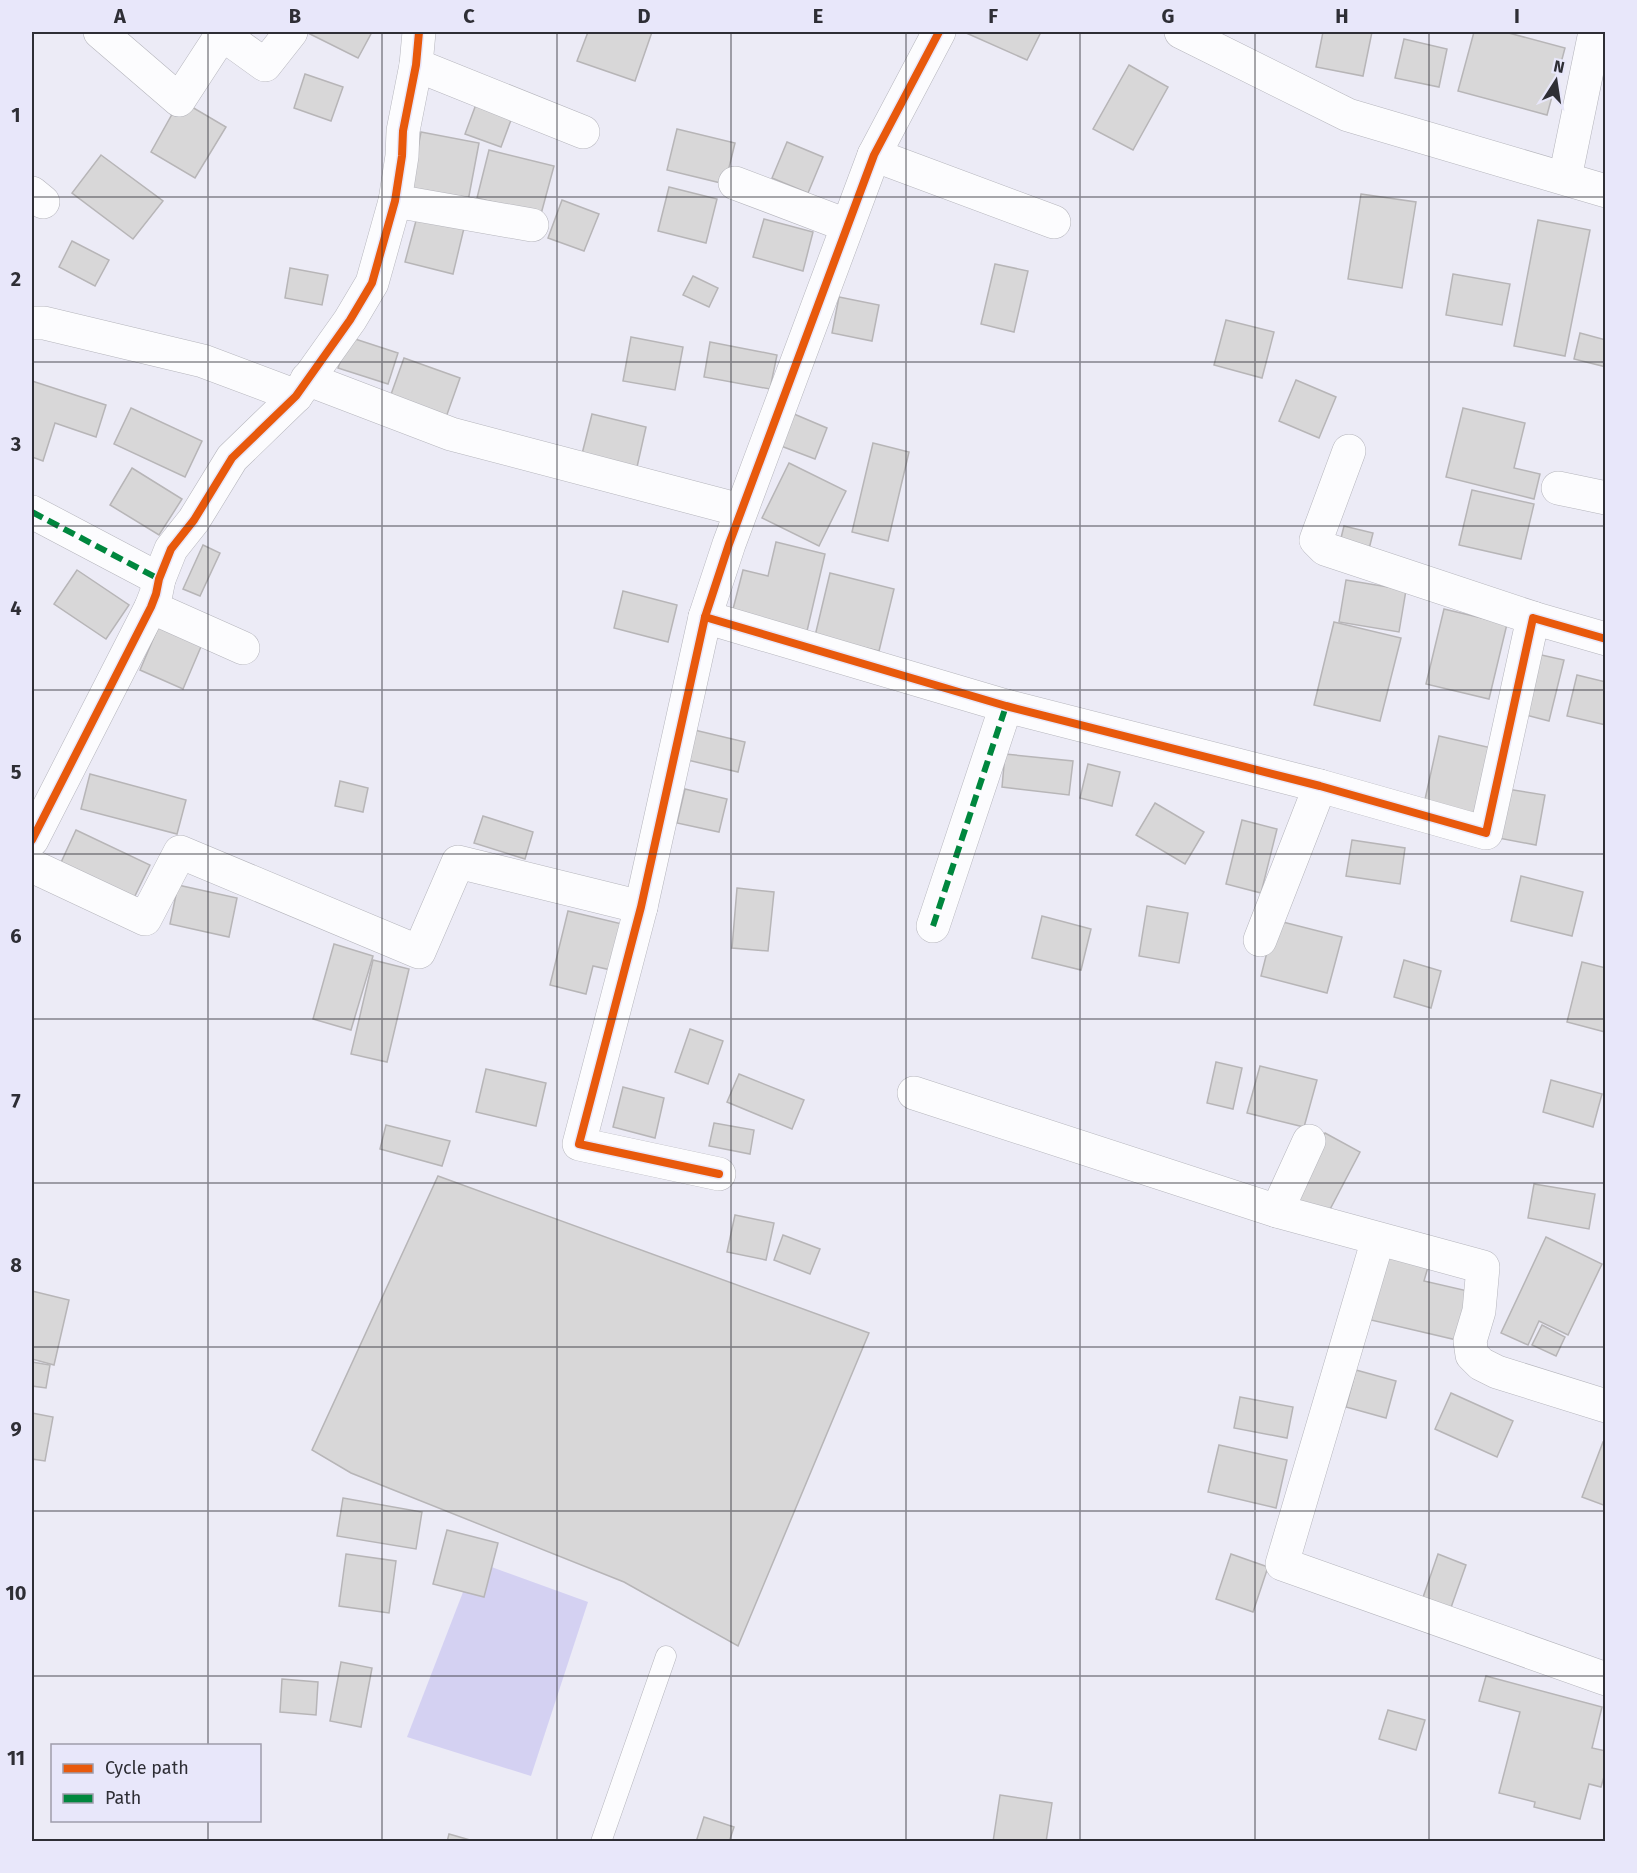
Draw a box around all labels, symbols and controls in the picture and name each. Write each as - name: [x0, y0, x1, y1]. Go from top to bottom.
- text: A: [113, 4, 127, 28]
- text: B: [289, 4, 301, 28]
- text: C: [463, 4, 475, 28]
- text: D: [637, 4, 651, 28]
- text: E: [813, 4, 823, 28]
- text: F: [988, 4, 998, 28]
- text: G: [1162, 4, 1174, 28]
- text: H: [1335, 4, 1349, 28]
- text: I: [1514, 4, 1520, 28]
- north arrow: [1526, 51, 1586, 111]
- text: N: [1552, 56, 1566, 77]
- text: 1: [11, 103, 21, 127]
- text: 2: [11, 267, 21, 291]
- text: 3: [10, 432, 21, 456]
- text: 4: [10, 596, 22, 620]
- text: 5: [11, 760, 22, 784]
- text: 6: [10, 924, 22, 948]
- text: 7: [11, 1089, 21, 1113]
- text: 8: [10, 1253, 22, 1277]
- text: 9: [10, 1417, 22, 1441]
- text: 10: [6, 1581, 26, 1605]
- legend: [51, 1744, 261, 1822]
- text: 11: [7, 1746, 25, 1770]
- text: Cycle path: [105, 1757, 189, 1779]
- text: Path: [105, 1787, 141, 1809]

